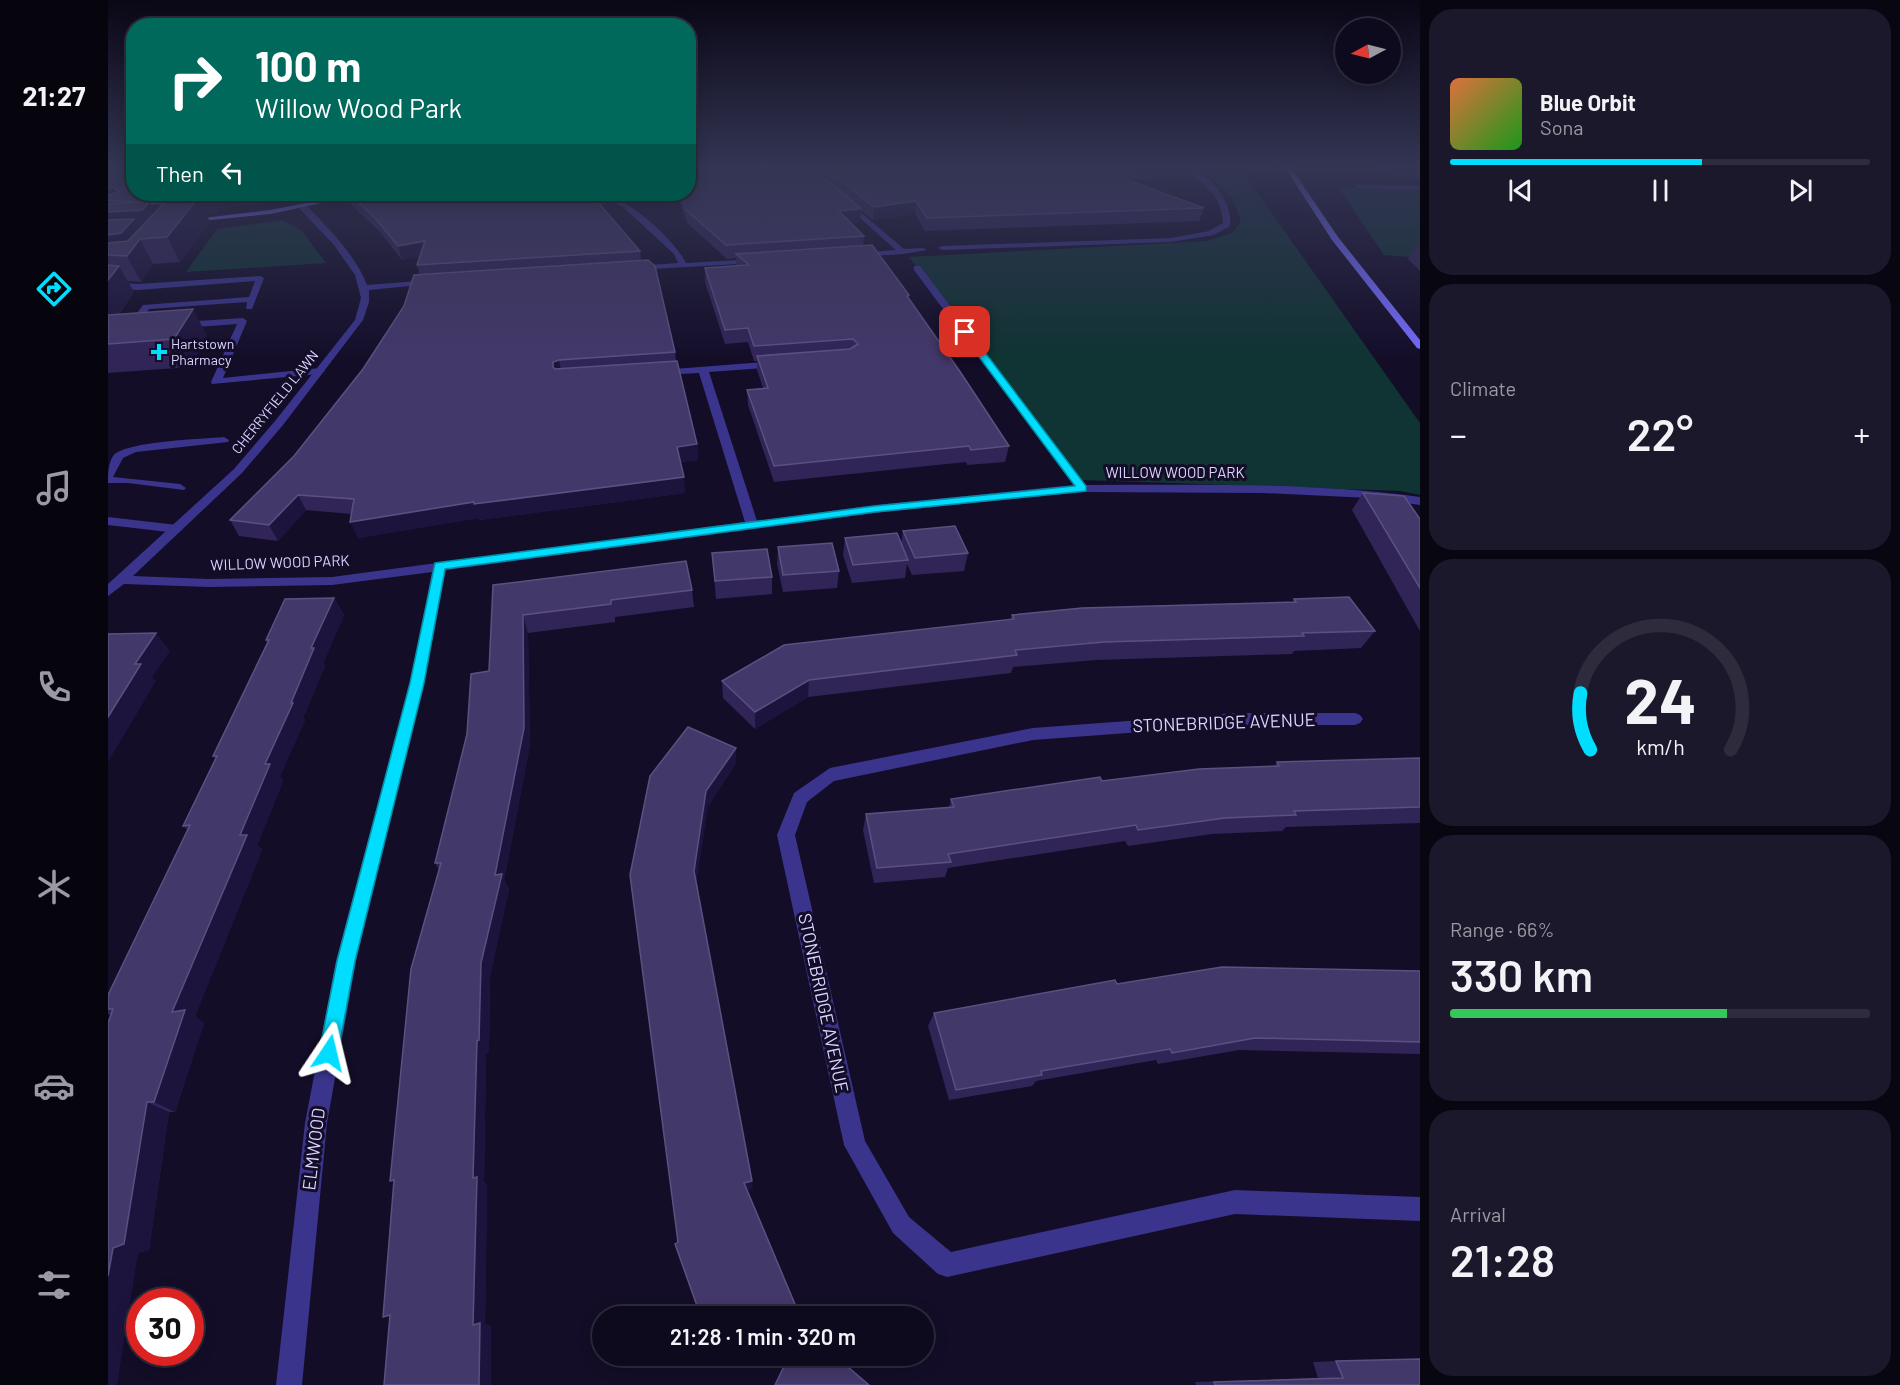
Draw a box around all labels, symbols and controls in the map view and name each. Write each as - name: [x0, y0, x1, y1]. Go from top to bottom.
- north arrow: [1335, 18, 1401, 84]
- map controls: [1335, 18, 1401, 84]
- text: 100 m: [255, 40, 361, 90]
- icon: right: [156, 42, 234, 120]
- text: 21:27: [23, 79, 85, 111]
- text: Blue Orbit: [1540, 89, 1636, 115]
- text: Willow Wood Park: [255, 91, 462, 123]
- text: Sona: [1540, 115, 1584, 139]
- icon: left: [216, 156, 249, 189]
- text: Then: [156, 160, 204, 186]
- icon: previous: [1504, 174, 1537, 207]
- icon: pause: [1644, 174, 1677, 207]
- icon: next: [1784, 174, 1817, 207]
- icon: directions: [33, 268, 75, 310]
- pin: [939, 306, 990, 357]
- icon: arrive: [948, 315, 981, 348]
- place label: Hartstown Pharmacy: [171, 335, 234, 368]
- marker: Hartstown Pharmacy: [152, 345, 166, 359]
- street label: CHERRYFIELD LAWN: [228, 347, 322, 457]
- text: Climate: [1450, 376, 1516, 400]
- text: 22°: [1627, 406, 1693, 460]
- text: −: [1450, 414, 1467, 454]
- text: +: [1853, 414, 1870, 454]
- street label: WILLOW WOOD PARK: [1105, 463, 1245, 481]
- icon: music: [33, 467, 75, 509]
- street label: WILLOW WOOD PARK: [210, 551, 350, 573]
- text: 24: [1624, 662, 1696, 736]
- icon: phone: [33, 666, 75, 708]
- street label: STONEBRIDGE AVENUE: [1132, 708, 1316, 736]
- text: km/h: [1636, 734, 1684, 759]
- icon: climate: [33, 866, 75, 908]
- street label: STONEBRIDGE AVENUE: [794, 911, 854, 1095]
- text: Range · 66%: [1450, 917, 1554, 941]
- text: 330 km: [1450, 947, 1593, 1001]
- position arrow: [297, 1021, 361, 1085]
- icon: car: [33, 1065, 75, 1107]
- street label: ELMWOOD: [297, 1106, 329, 1191]
- text: Arrival: [1450, 1202, 1506, 1226]
- text: 21:28: [1450, 1232, 1555, 1286]
- icon: filters: [33, 1264, 75, 1306]
- speed limit sign: 30: [126, 1288, 204, 1366]
- text: 21:28 · 1 min · 320 m: [670, 1323, 856, 1349]

